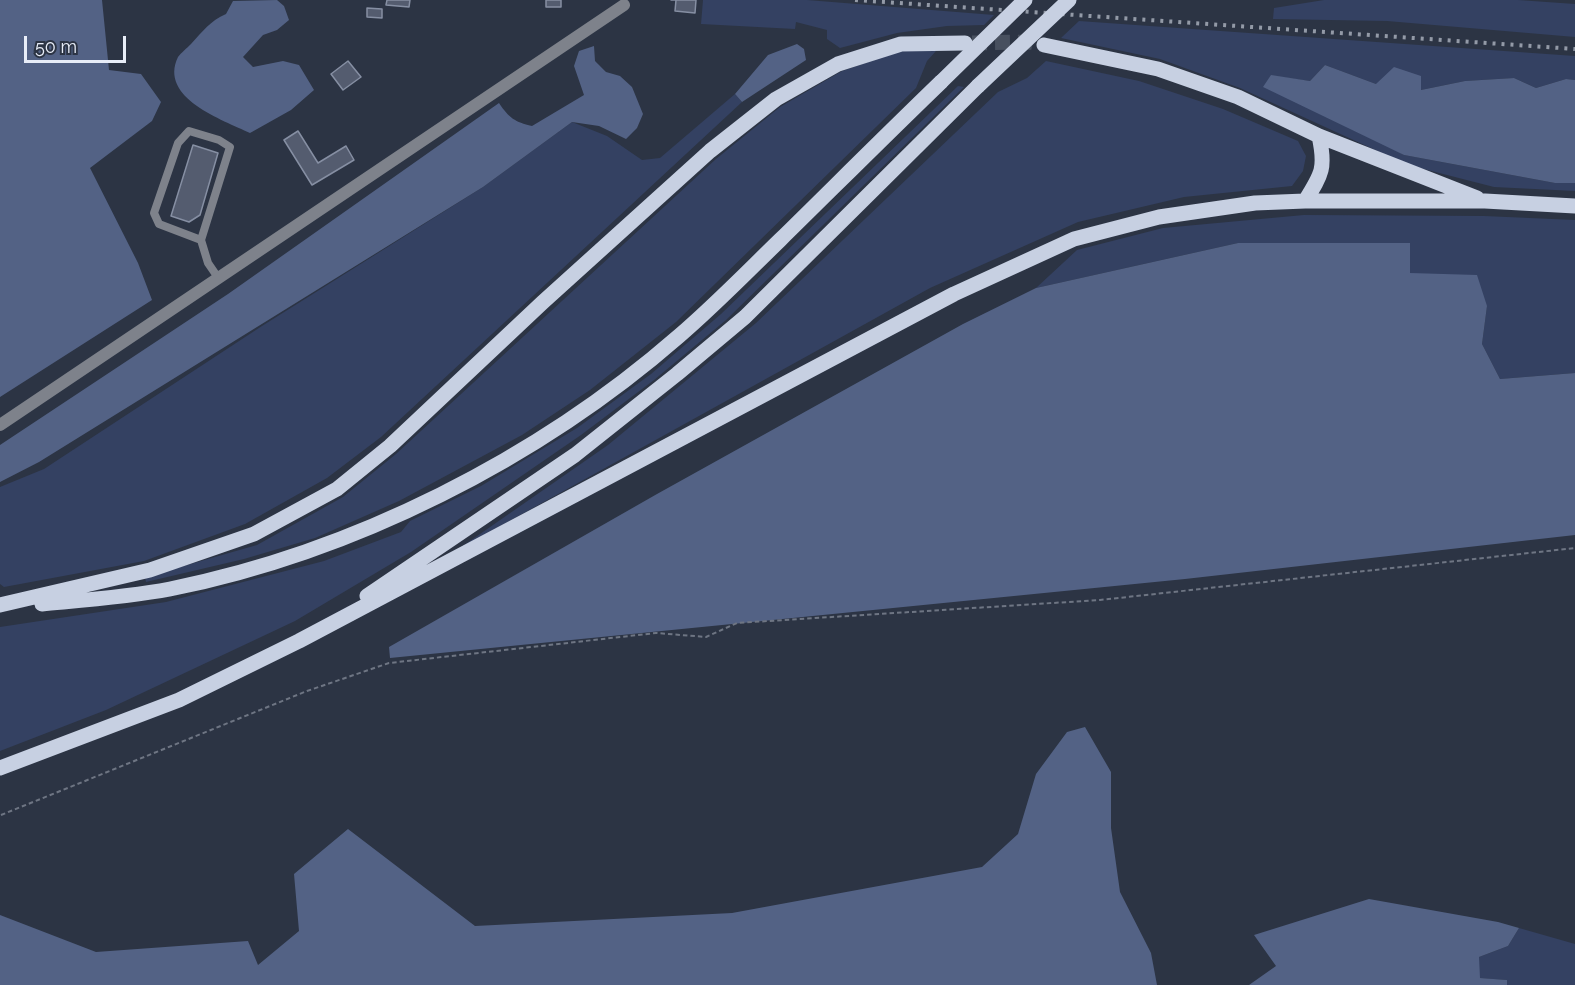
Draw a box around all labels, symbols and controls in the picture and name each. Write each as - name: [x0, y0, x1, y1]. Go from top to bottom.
- scale bar: [27, 24, 129, 62]
- text: 50 m: [35, 36, 77, 57]

